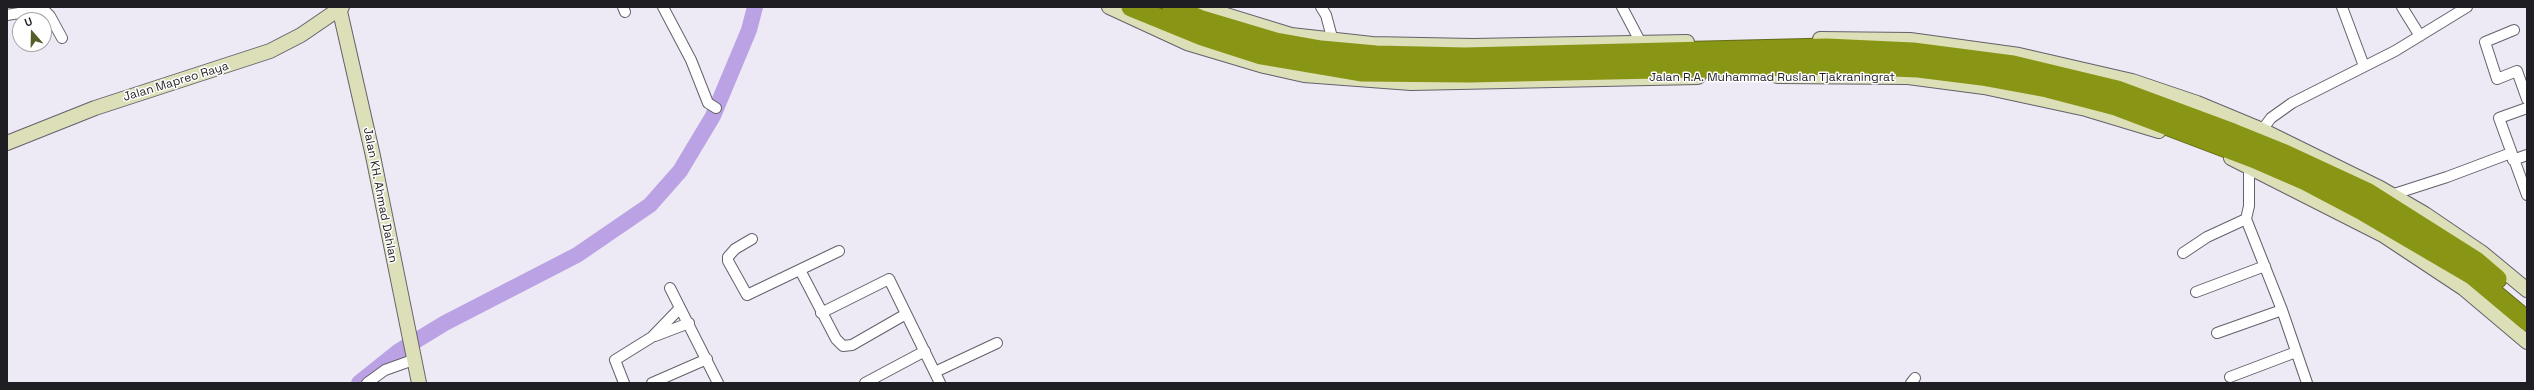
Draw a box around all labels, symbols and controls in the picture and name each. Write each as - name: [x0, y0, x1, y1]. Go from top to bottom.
- north arrow: [12, 12, 52, 52]
- text: U: [22, 14, 34, 30]
- street label: Jalan Mapreo Raya: [122, 59, 230, 105]
- street label: Jalan R.A. Muhammad Ruslan Tjakraningrat: [1649, 71, 1895, 85]
- street label: Jalan KH. Ahmad Dahlan: [360, 126, 400, 264]

